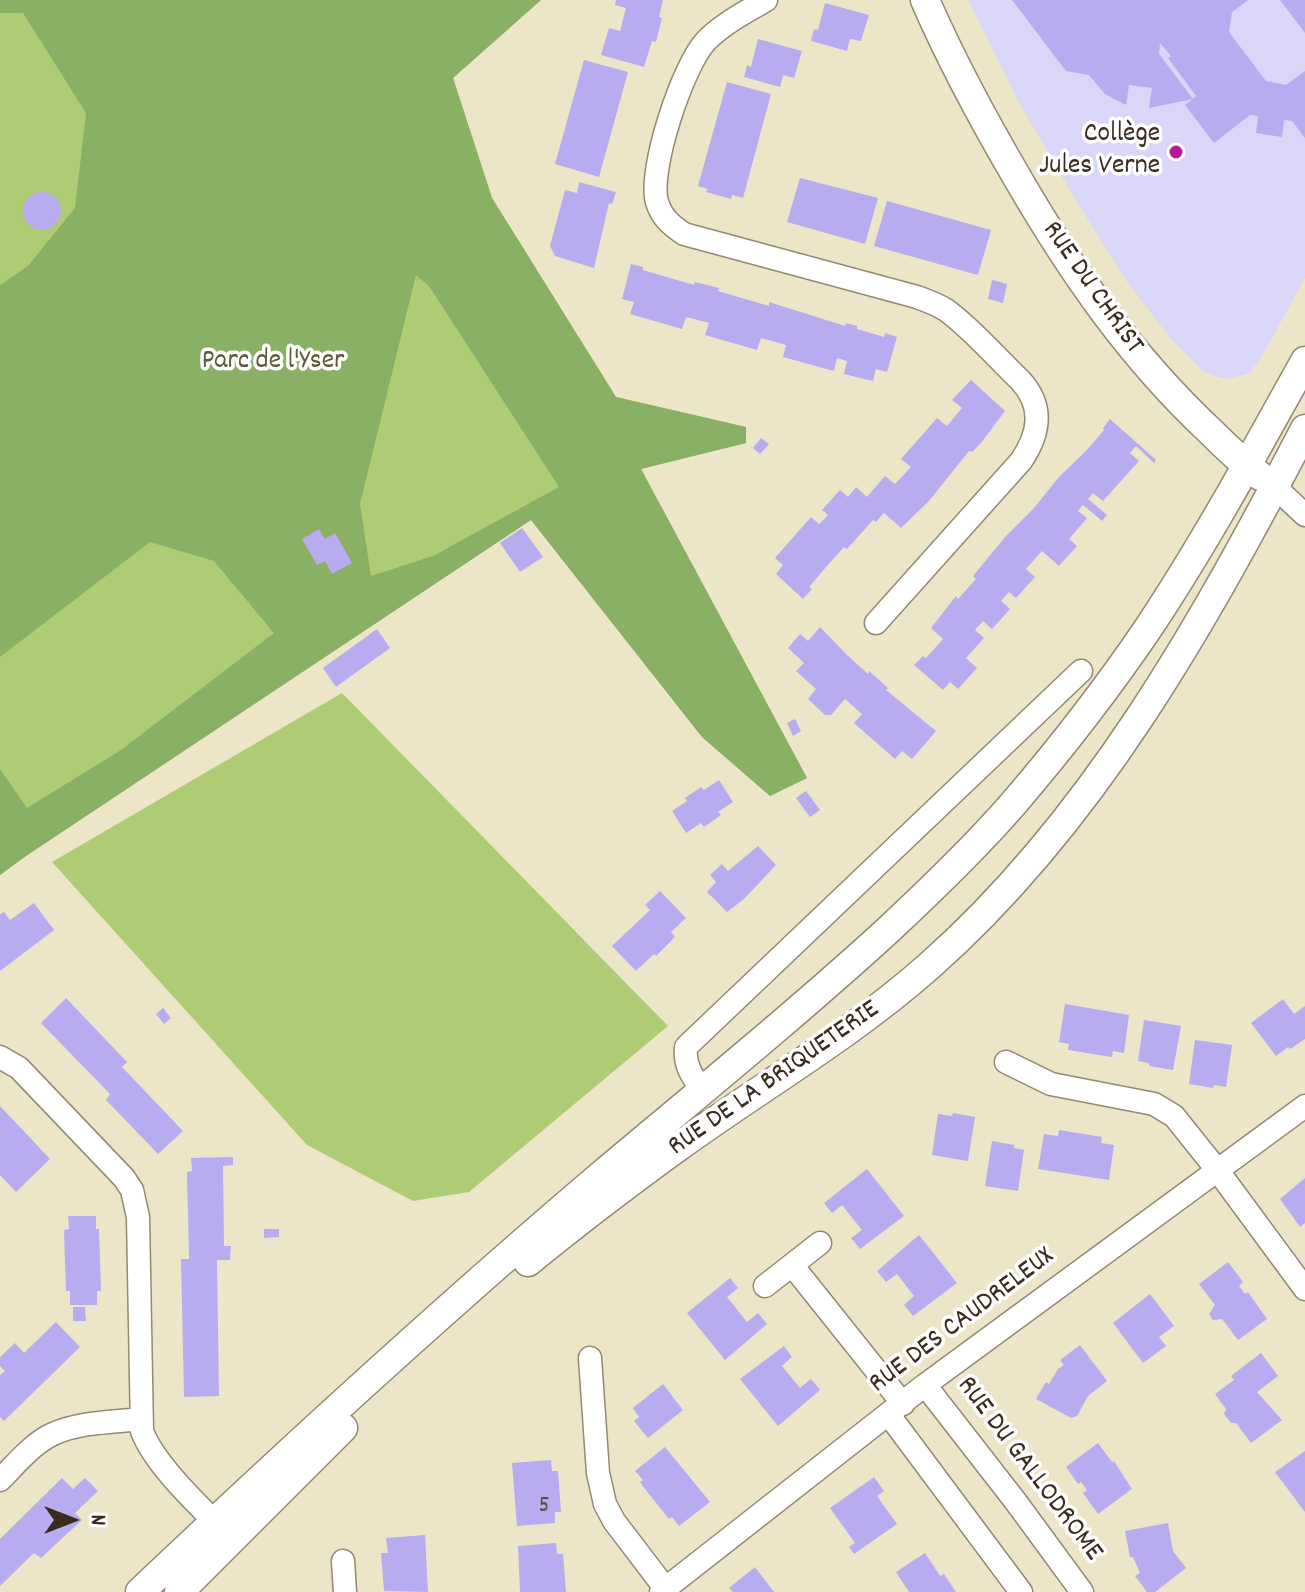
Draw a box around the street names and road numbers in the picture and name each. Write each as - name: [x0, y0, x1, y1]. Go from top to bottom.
- street label: RUE DU CHRIST: [1033, 216, 1149, 362]
- street label: RUE DE LA BRIQUETERIE: [663, 995, 887, 1165]
- street label: RUE DES CAUDRELEUX: [864, 1241, 1062, 1403]
- street label: RUE DU GALLODROME: [948, 1371, 1108, 1569]

